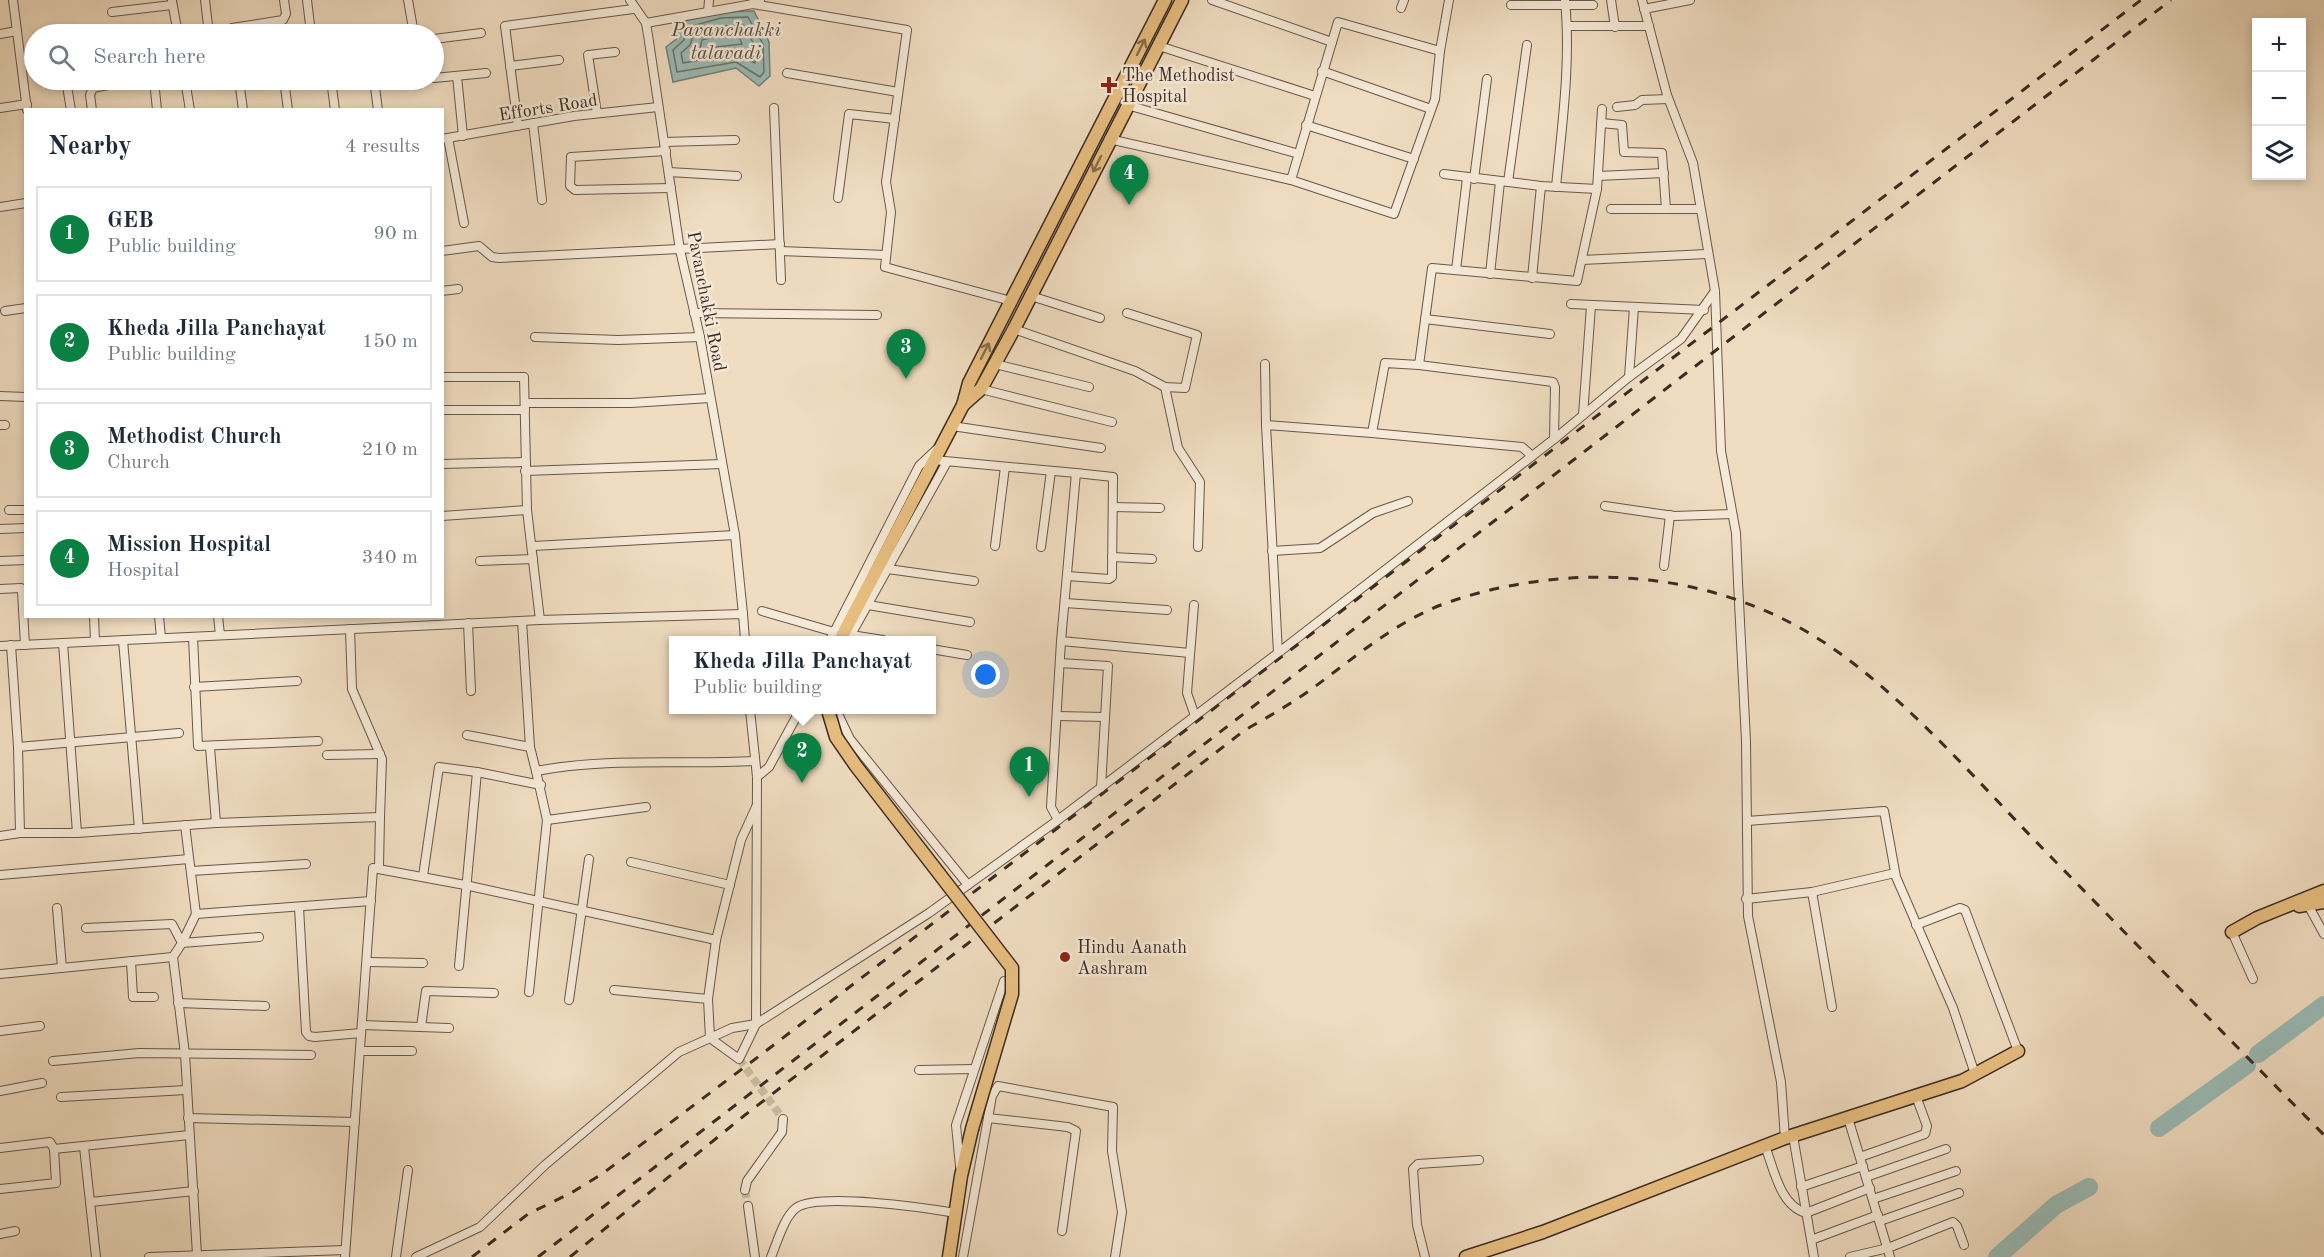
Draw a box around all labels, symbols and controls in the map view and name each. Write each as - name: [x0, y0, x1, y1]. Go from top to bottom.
- map controls: [2252, 18, 2306, 180]
- button: +: [2252, 18, 2306, 72]
- water label: Pavanchakki talavadi: [670, 21, 781, 64]
- search box: [24, 24, 444, 90]
- one-way arrow: [1136, 38, 1148, 56]
- icon: search: [45, 41, 78, 74]
- text: Search here: [93, 46, 206, 68]
- place label: The Methodist Hospital: [1122, 67, 1235, 106]
- button: −: [2252, 72, 2306, 126]
- marker: The Methodist Hospital: [1100, 76, 1118, 94]
- street label: Efforts Road: [497, 91, 599, 125]
- button: layers: [2252, 126, 2306, 180]
- text: Nearby: [48, 134, 132, 160]
- text: 4 results: [345, 137, 420, 157]
- one-way arrow: [1091, 154, 1102, 172]
- pin: 4: [1110, 156, 1148, 205]
- text: GEB: [107, 210, 154, 232]
- text: 1: [64, 224, 75, 244]
- text: 90 m: [373, 224, 418, 244]
- street label: Pavanchakki Road: [684, 229, 728, 373]
- text: Public building: [107, 237, 236, 257]
- text: Kheda Jilla Panchayat: [107, 318, 326, 340]
- pin: 3: [886, 330, 926, 379]
- text: 2: [64, 332, 75, 352]
- text: 150 m: [362, 332, 418, 352]
- one-way arrow: [979, 343, 991, 360]
- text: Public building: [107, 345, 236, 365]
- text: Methodist Church: [107, 426, 281, 448]
- text: 3: [64, 440, 75, 460]
- text: 210 m: [362, 440, 418, 460]
- text: Church: [107, 453, 170, 473]
- text: Mission Hospital: [107, 534, 271, 556]
- text: 4: [64, 548, 75, 568]
- text: 340 m: [362, 548, 418, 568]
- text: Hospital: [107, 561, 179, 581]
- popup: [669, 636, 936, 714]
- text: Kheda Jilla Panchayat: [693, 651, 912, 673]
- your location: [971, 660, 1000, 689]
- text: Public building: [693, 678, 822, 698]
- pin: 2: [782, 734, 822, 783]
- pin: 1: [1010, 748, 1048, 797]
- place label: Hindu Aanath Aashram: [1077, 939, 1187, 978]
- marker: Hindu Aanath Aashram: [1058, 950, 1072, 964]

